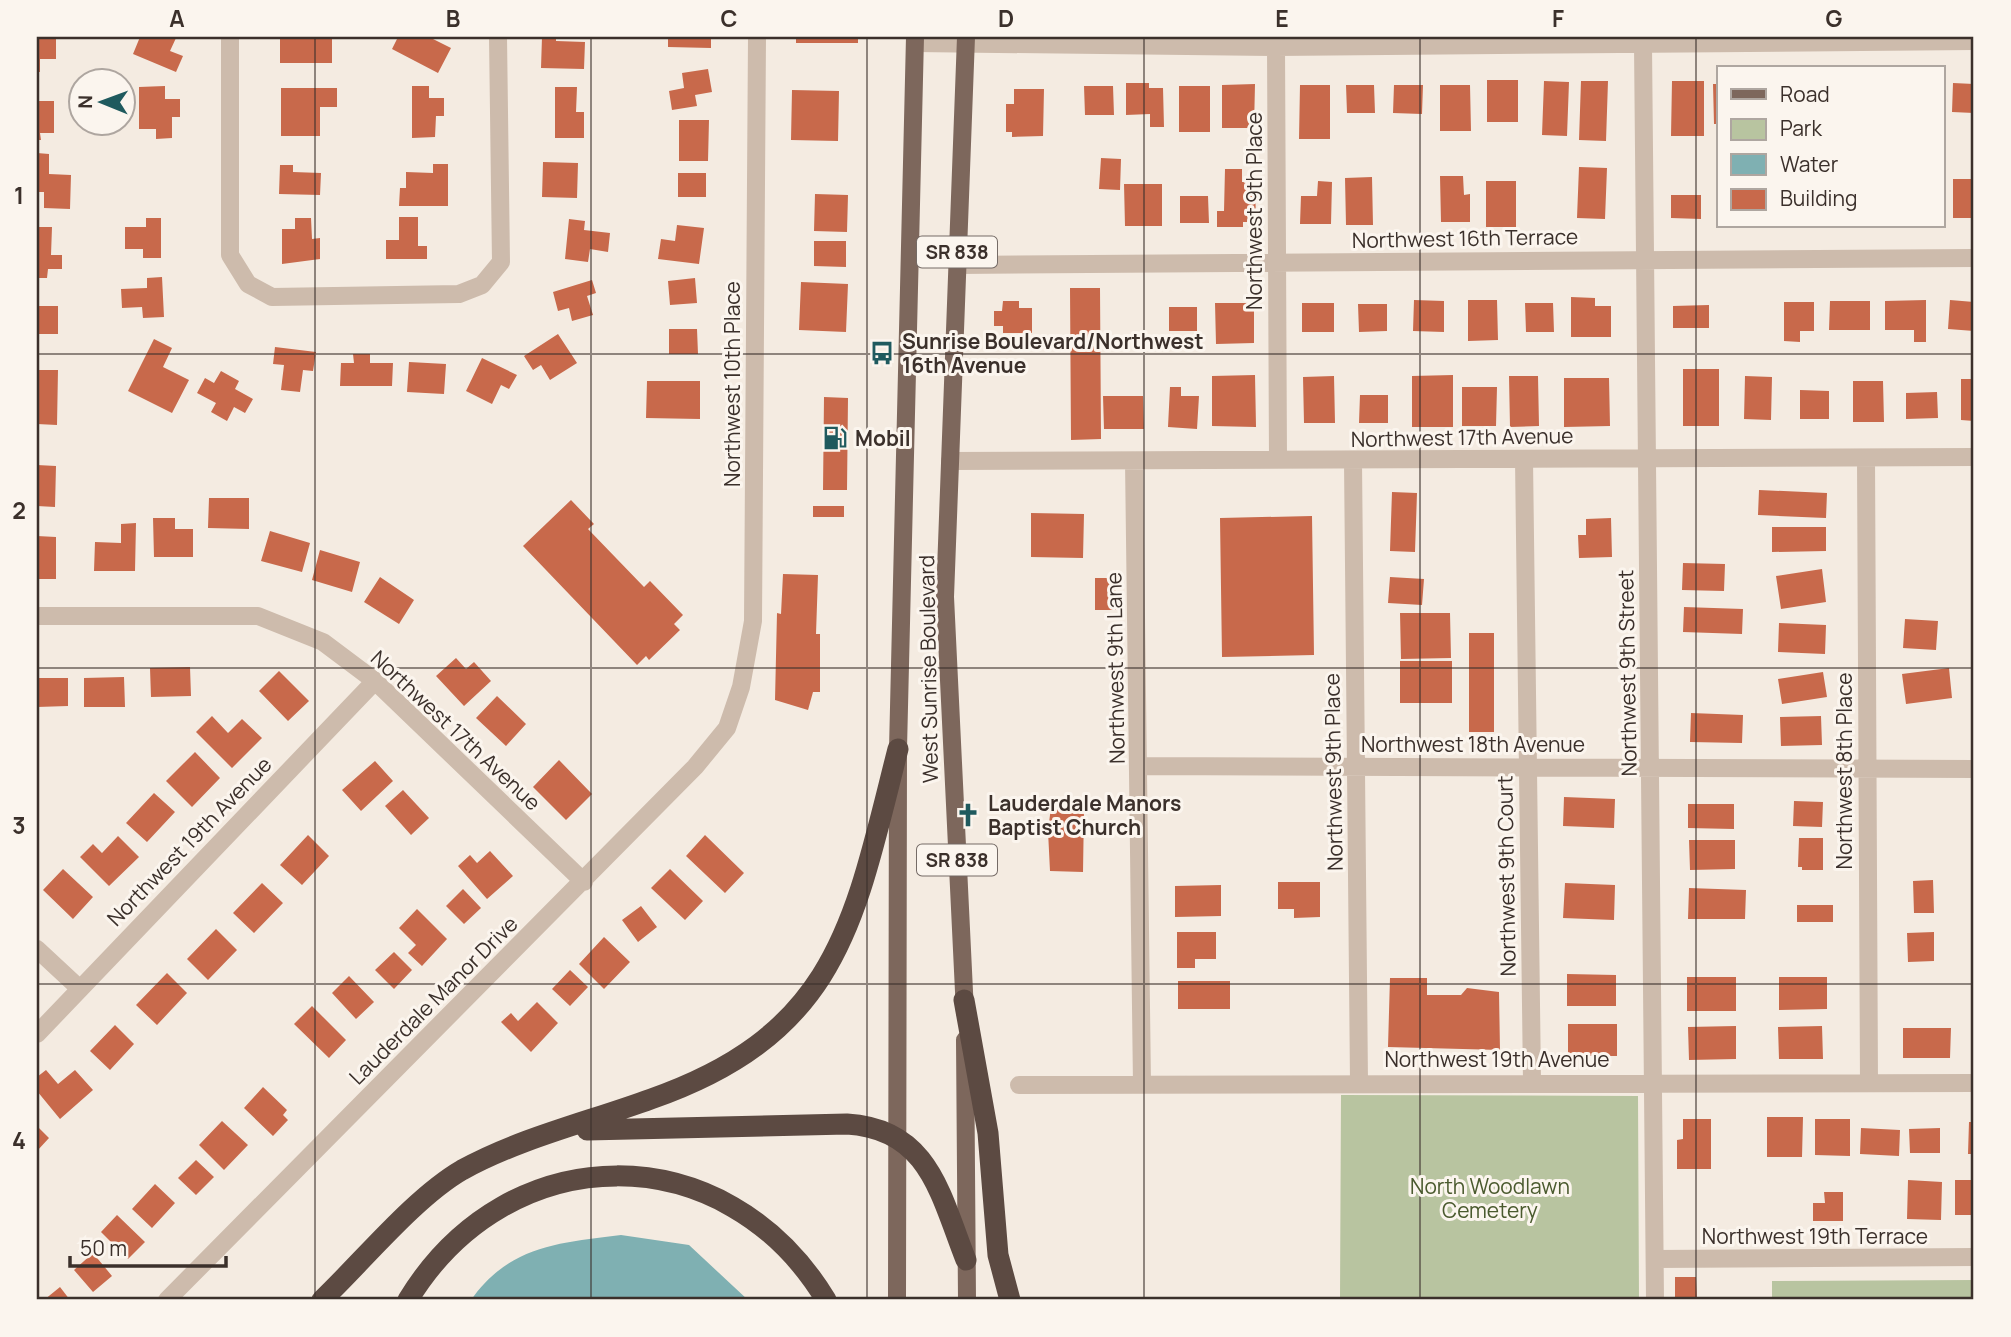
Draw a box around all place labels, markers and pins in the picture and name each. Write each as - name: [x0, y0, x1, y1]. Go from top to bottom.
- place label: Sunrise Boulevard/Northwest 16th Avenue: [902, 327, 1204, 379]
- bus stop icon: Sunrise Boulevard/Northwest 16th Avenue: [868, 339, 896, 367]
- fuel station icon: Mobil: [821, 424, 849, 452]
- place label: Mobil: [855, 424, 911, 452]
- place label: Lauderdale Manors Baptist Church: [988, 789, 1181, 841]
- church icon: Lauderdale Manors Baptist Church: [954, 801, 982, 829]

